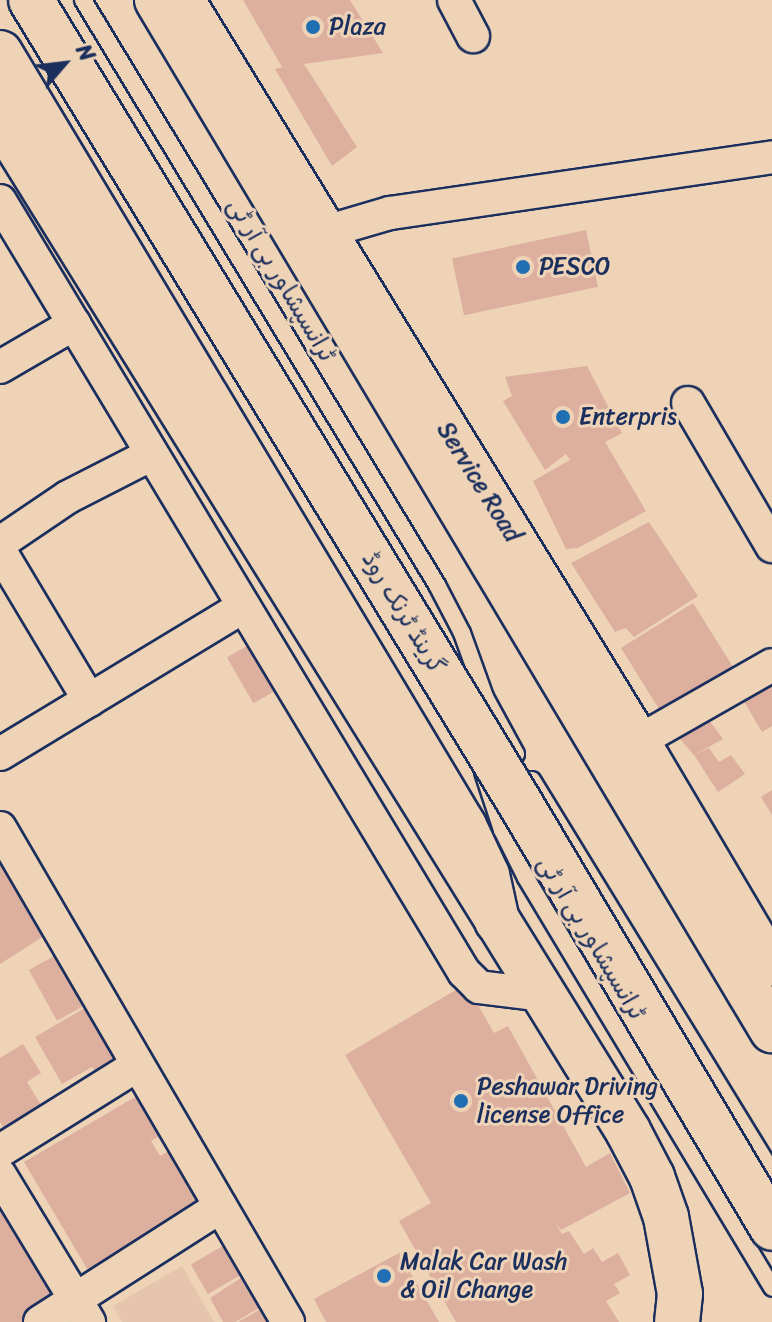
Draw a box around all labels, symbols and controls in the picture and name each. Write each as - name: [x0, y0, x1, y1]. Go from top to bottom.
- place label: Plaza: [329, 13, 386, 41]
- marker: Plaza: [304, 18, 322, 36]
- north arrow: [24, 24, 104, 104]
- text: N: [65, 37, 106, 68]
- street label: ٹرانسپشاور بی آر ٹی: [221, 193, 341, 367]
- place label: PESCO: [539, 253, 611, 281]
- marker: PESCO: [514, 258, 532, 276]
- place label: Enterpris: [579, 403, 677, 431]
- marker: Enterpris: [554, 408, 572, 426]
- street label: Service Road: [431, 417, 527, 547]
- street label: گرینڈ ٹرنک روڈ: [355, 547, 451, 679]
- street label: ٹرانسپشاور بی آر ٹی: [531, 851, 651, 1025]
- place label: Peshawar Driving license Office: [477, 1073, 658, 1129]
- marker: Peshawar Driving license Office: [452, 1092, 470, 1110]
- place label: Malak Car Wash & Oil Change: [400, 1248, 567, 1304]
- marker: Malak Car Wash & Oil Change: [375, 1267, 393, 1285]

